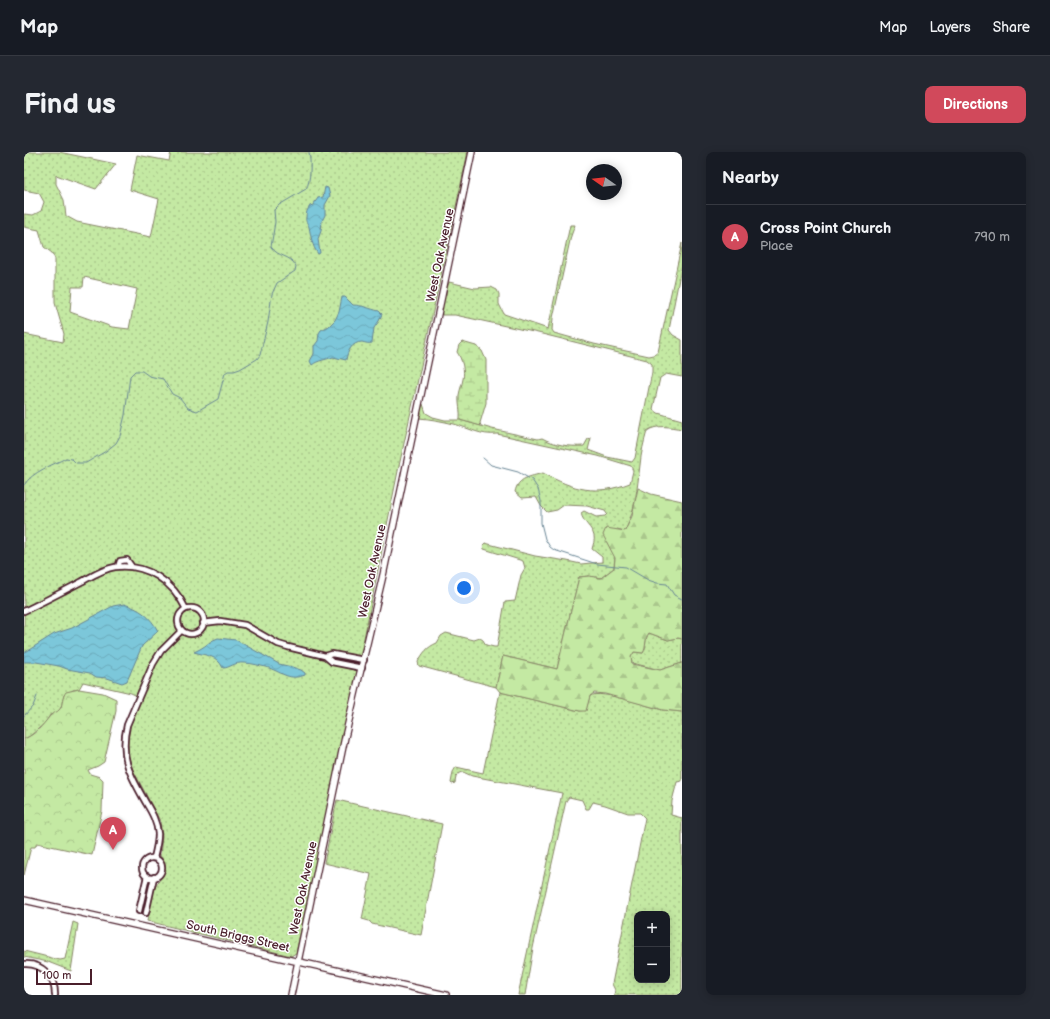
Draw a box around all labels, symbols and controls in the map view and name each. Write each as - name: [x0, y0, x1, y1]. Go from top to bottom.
- text: Map: [20, 16, 58, 39]
- text: Map: [879, 19, 907, 36]
- text: Layers: [929, 19, 971, 36]
- text: Share: [993, 19, 1030, 36]
- button: Directions: [925, 86, 1026, 123]
- text: Find us: [24, 88, 116, 121]
- north arrow: [586, 164, 622, 200]
- text: Nearby: [722, 168, 779, 188]
- street label: West Oak Avenue: [423, 207, 458, 303]
- text: Cross Point Church: [760, 219, 891, 238]
- text: A: [731, 229, 739, 245]
- text: 790 m: [974, 229, 1010, 245]
- text: Place: [760, 238, 793, 254]
- street label: West Oak Avenue: [355, 523, 390, 619]
- your location: [454, 578, 474, 598]
- pin: A: [100, 817, 126, 850]
- street label: West Oak Avenue: [286, 840, 321, 936]
- map controls: [634, 911, 670, 983]
- button: +: [634, 911, 670, 947]
- street label: South Briggs Street: [185, 917, 291, 956]
- button: −: [634, 947, 670, 983]
- scale bar: [36, 967, 92, 986]
- text: 100 m: [42, 969, 71, 982]

